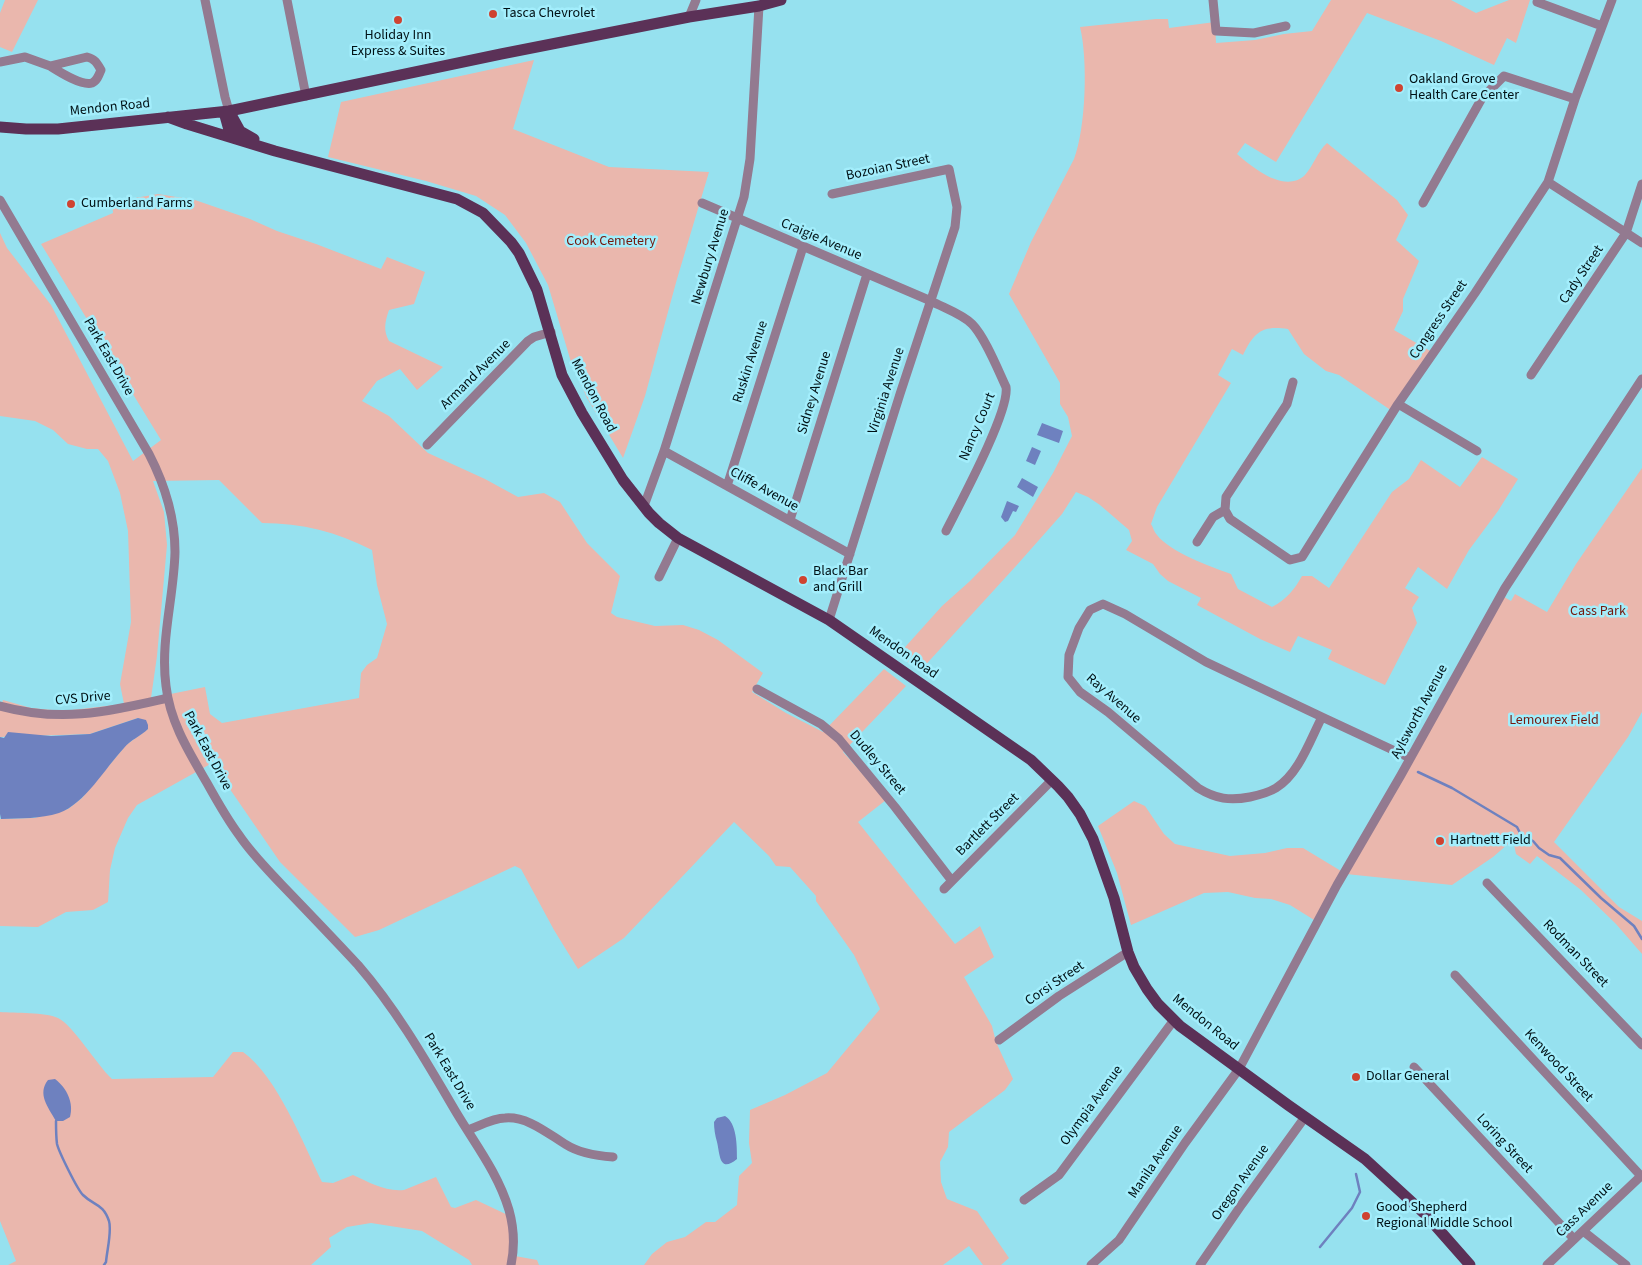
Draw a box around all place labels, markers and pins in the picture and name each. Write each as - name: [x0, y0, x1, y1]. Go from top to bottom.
- place label: Tasca Chevrolet: [503, 6, 595, 22]
- marker: Tasca Chevrolet: [487, 8, 499, 20]
- marker: Holiday Inn Express & Suites: [392, 14, 404, 26]
- place label: Holiday Inn Express & Suites: [351, 28, 445, 60]
- place label: Oakland Grove Health Care Center: [1409, 72, 1519, 104]
- marker: Oakland Grove Health Care Center: [1393, 82, 1405, 94]
- place label: Cumberland Farms: [81, 196, 192, 212]
- marker: Cumberland Farms: [65, 198, 77, 210]
- place label: Black Bar and Grill: [813, 564, 868, 596]
- marker: Black Bar and Grill: [797, 574, 809, 586]
- place label: Hartnett Field: [1450, 833, 1531, 849]
- marker: Hartnett Field: [1434, 835, 1446, 847]
- place label: Dollar General: [1366, 1069, 1449, 1085]
- marker: Dollar General: [1350, 1071, 1362, 1083]
- place label: Good Shepherd Regional Middle School: [1376, 1200, 1512, 1232]
- marker: Good Shepherd Regional Middle School: [1360, 1210, 1372, 1222]

